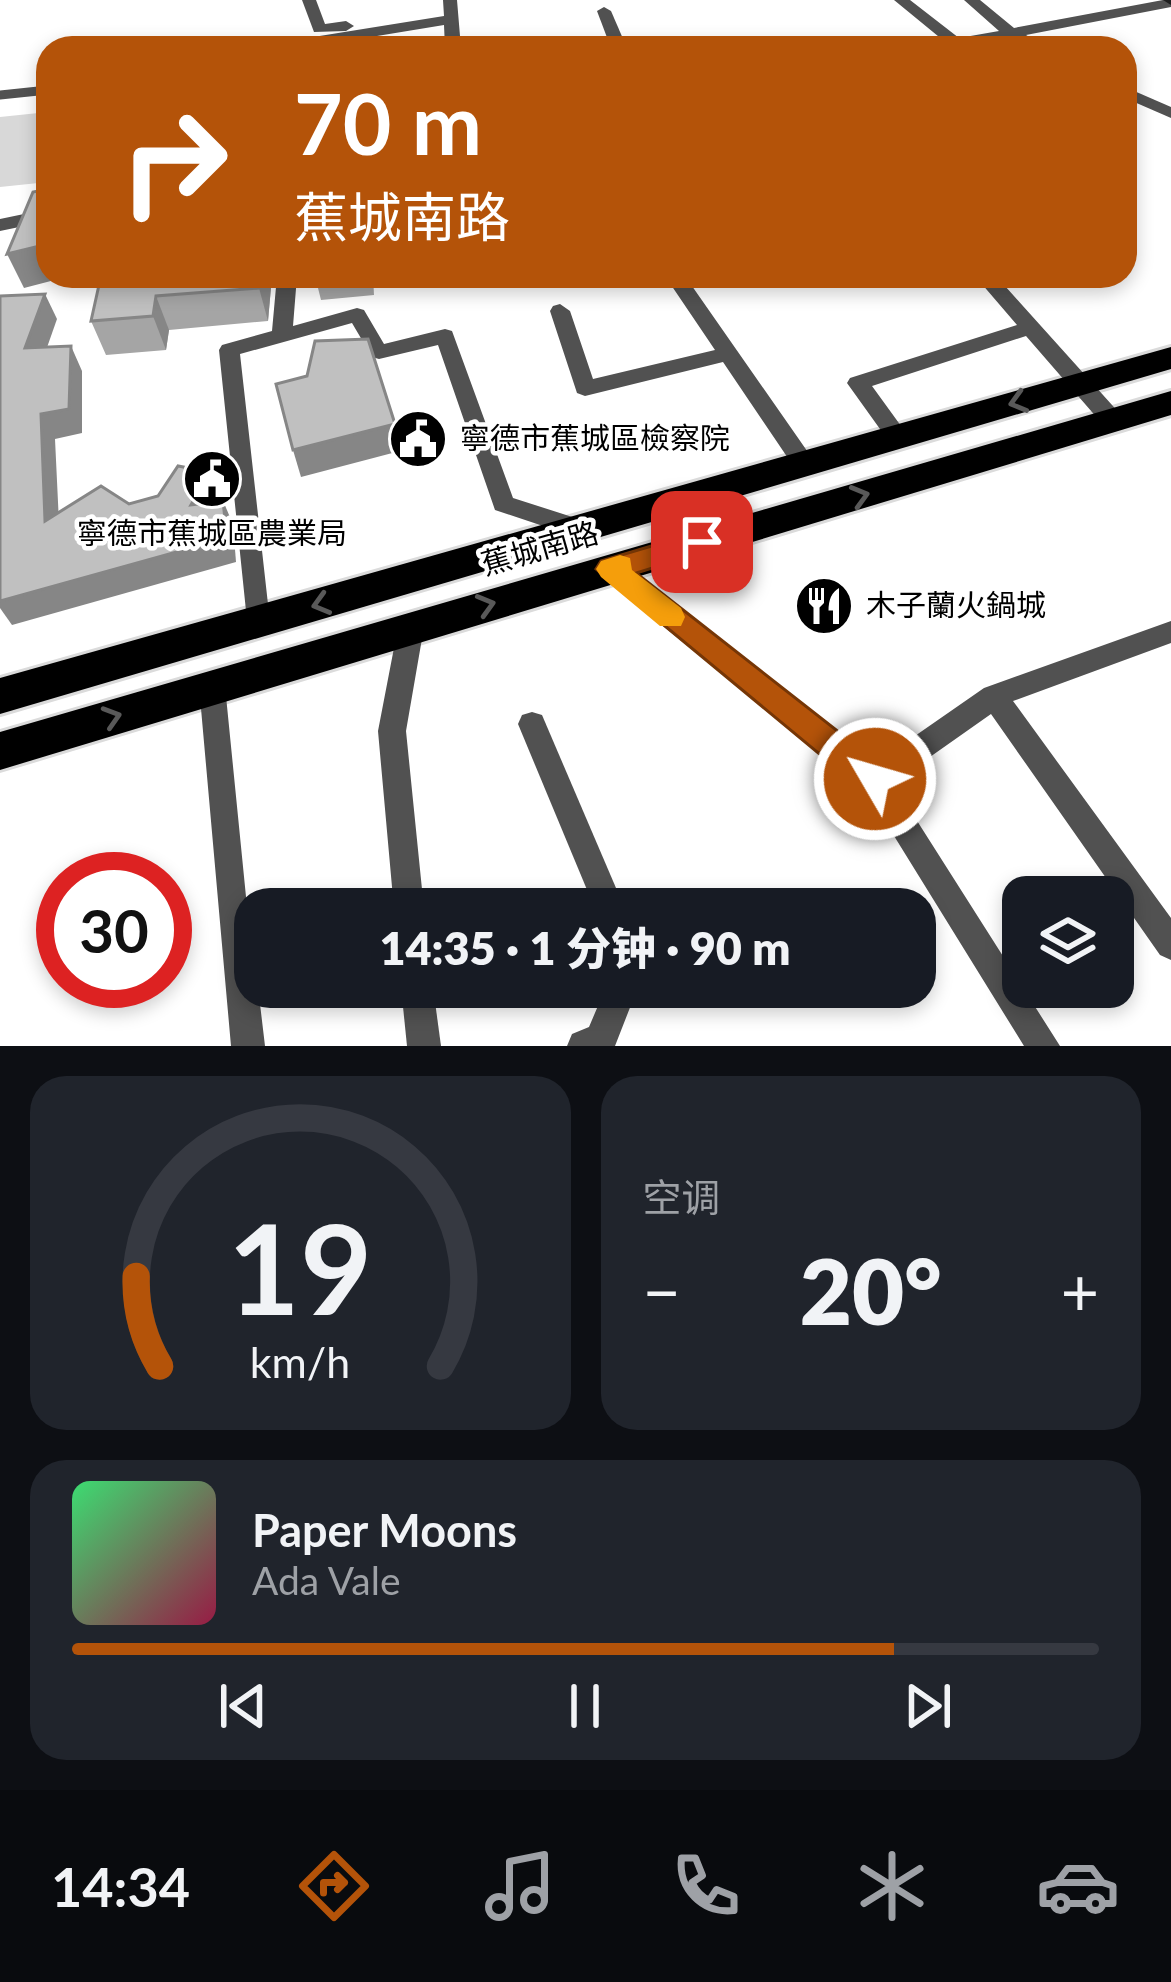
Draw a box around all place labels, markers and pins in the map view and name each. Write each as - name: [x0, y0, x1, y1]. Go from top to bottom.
- public building icon: 寧德市蕉城區檢察院: [387, 408, 449, 470]
- place label: 寧德市蕉城區檢察院: [460, 419, 730, 455]
- public building icon: 寧德市蕉城區農業局: [181, 448, 243, 510]
- pin: [651, 491, 753, 593]
- place label: 寧德市蕉城區農業局: [77, 514, 347, 550]
- restaurant icon: 木子蘭火鍋城: [793, 575, 855, 637]
- place label: 木子蘭火鍋城: [866, 586, 1046, 622]

